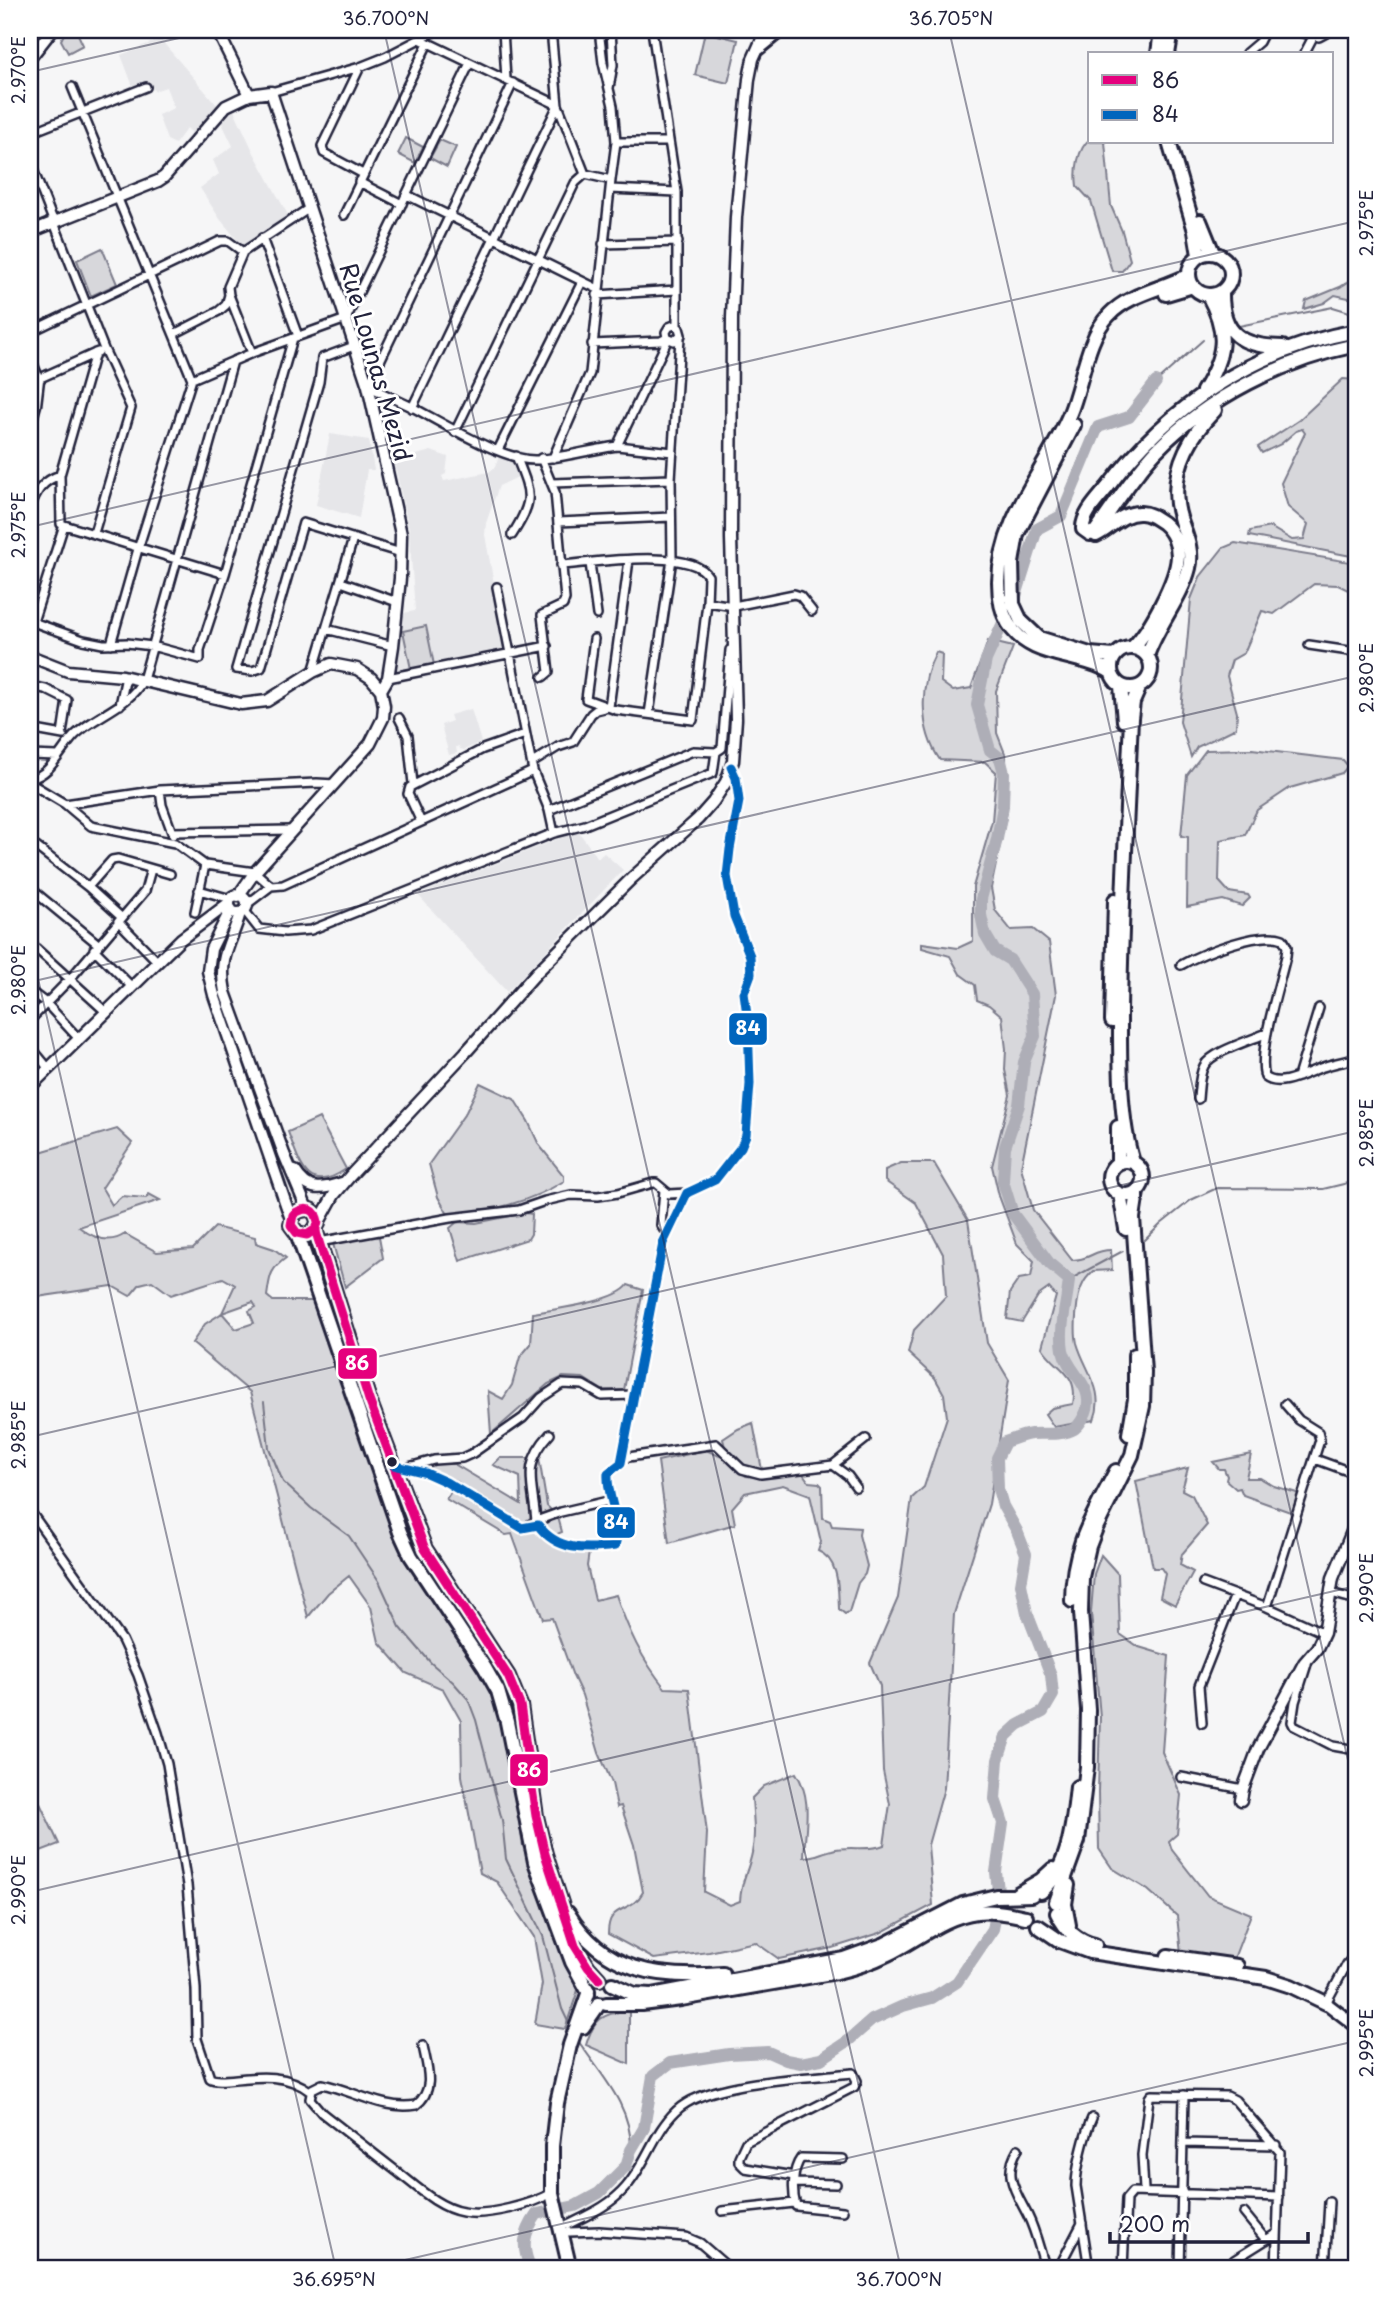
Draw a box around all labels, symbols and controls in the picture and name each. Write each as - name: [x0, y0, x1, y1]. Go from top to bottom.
- text: 36.700°N: [343, 4, 429, 31]
- text: 36.705°N: [909, 4, 993, 31]
- text: 2.970°E: [4, 36, 31, 104]
- legend: [1088, 52, 1334, 144]
- text: 86: [1152, 63, 1179, 95]
- text: 84: [1152, 97, 1179, 129]
- text: 2.975°E: [1352, 190, 1379, 256]
- street label: Rue Lounas Mezid: [331, 259, 423, 465]
- text: 2.975°E: [4, 492, 31, 558]
- text: 2.980°E: [1352, 643, 1379, 713]
- text: 2.980°E: [4, 945, 31, 1015]
- line badge: 84: [728, 1012, 768, 1046]
- text: 84: [736, 1013, 760, 1041]
- text: 2.985°E: [1352, 1099, 1379, 1167]
- line badge: 86: [337, 1347, 378, 1380]
- text: 86: [345, 1348, 369, 1376]
- text: 2.985°E: [4, 1401, 31, 1469]
- unlabelled marker: [385, 1455, 399, 1469]
- line badge: 84: [596, 1506, 636, 1539]
- text: 84: [604, 1507, 628, 1535]
- text: 2.990°E: [1352, 1553, 1379, 1623]
- line badge: 86: [509, 1753, 549, 1787]
- text: 86: [517, 1755, 541, 1783]
- text: 2.990°E: [4, 1855, 31, 1925]
- text: 2.995°E: [1352, 2008, 1379, 2078]
- scale bar: [1110, 2201, 1307, 2245]
- text: 200 m: [1120, 2207, 1190, 2239]
- text: 36.695°N: [292, 2265, 376, 2292]
- text: 36.700°N: [856, 2265, 942, 2292]

